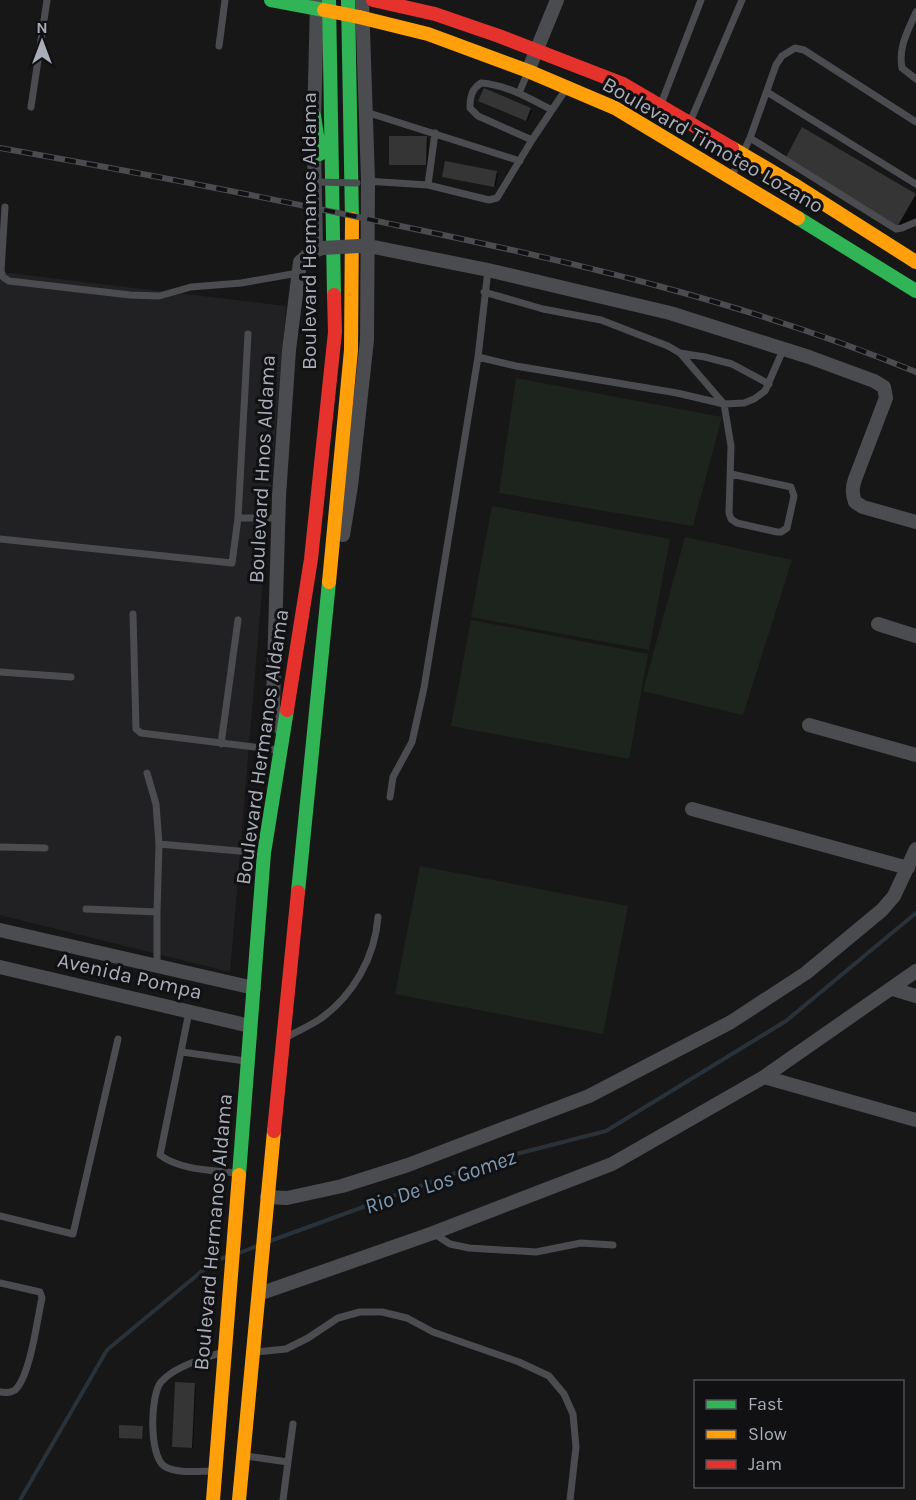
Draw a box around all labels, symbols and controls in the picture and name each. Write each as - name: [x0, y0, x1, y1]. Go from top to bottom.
- north arrow: [12, 12, 72, 72]
- text: N: [36, 18, 48, 37]
- street label: Boulevard Timoteo Lozano: [598, 72, 828, 218]
- street label: Boulevard Hermanos Aldama: [297, 92, 321, 370]
- street label: Boulevard Hnos Aldama: [244, 354, 280, 584]
- street label: Boulevard Hermanos Aldama: [231, 608, 293, 886]
- street label: Avenida Pompa: [55, 948, 205, 1004]
- street label: Boulevard Hermanos Aldama: [189, 1092, 237, 1372]
- water label: Rio De Los Gomez: [361, 1144, 520, 1220]
- legend: [694, 1380, 904, 1488]
- text: Fast: [748, 1393, 783, 1415]
- text: Slow: [748, 1423, 787, 1445]
- text: Jam: [748, 1453, 782, 1475]

